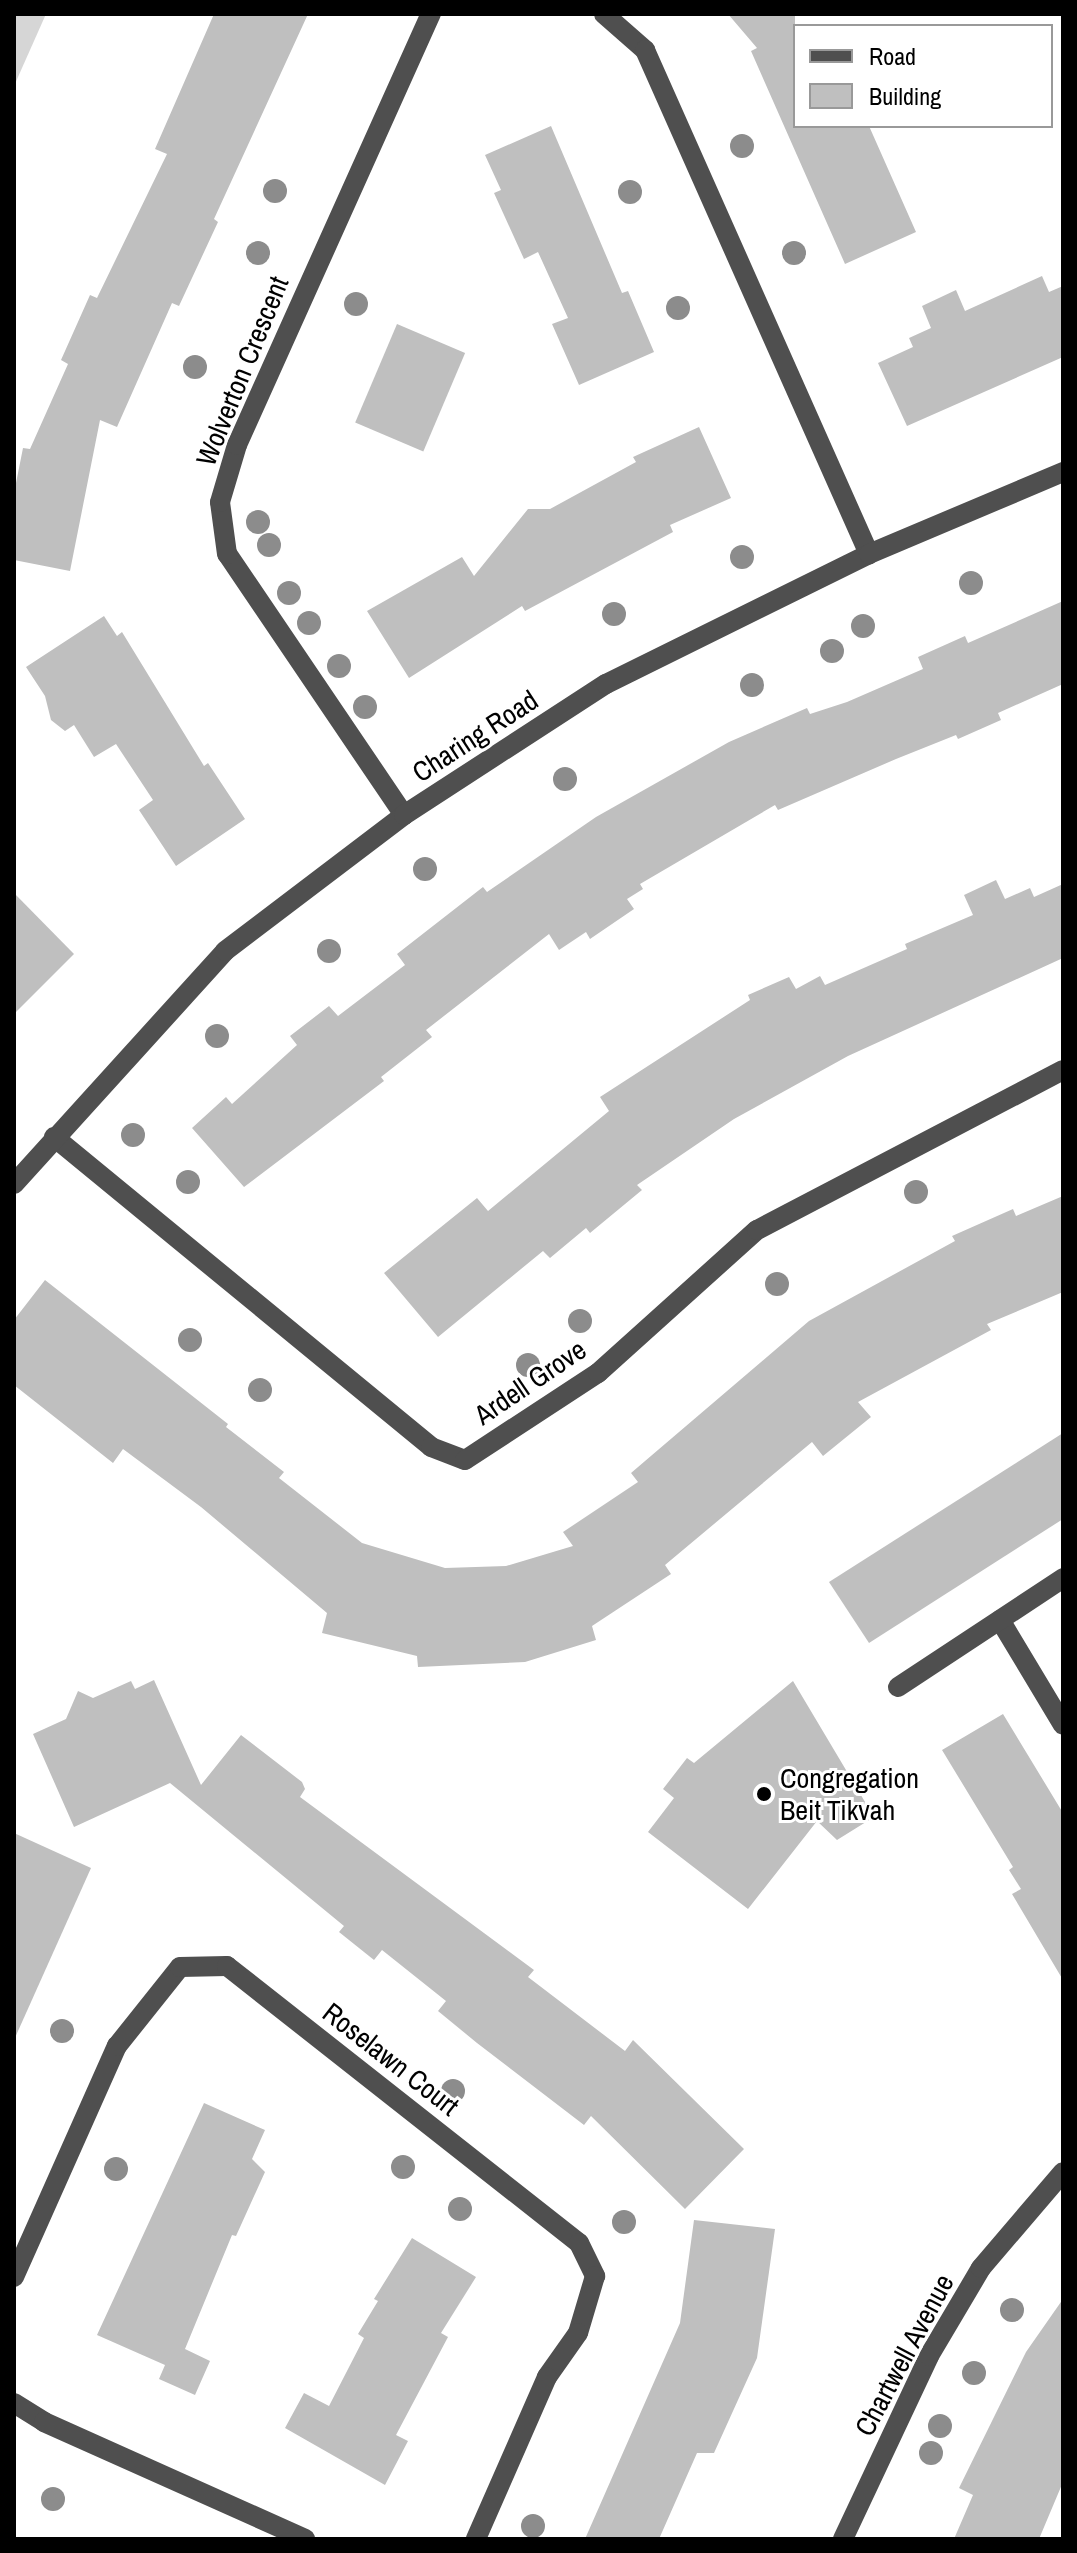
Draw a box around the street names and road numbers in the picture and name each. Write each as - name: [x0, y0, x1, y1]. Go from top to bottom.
- street label: Wolverton Crescent: [189, 271, 295, 471]
- street label: Charing Road: [406, 683, 544, 789]
- street label: Ardell Grove: [468, 1332, 592, 1432]
- street label: Roselawn Court: [316, 1995, 466, 2123]
- street label: Chartwell Avenue: [847, 2268, 961, 2442]

